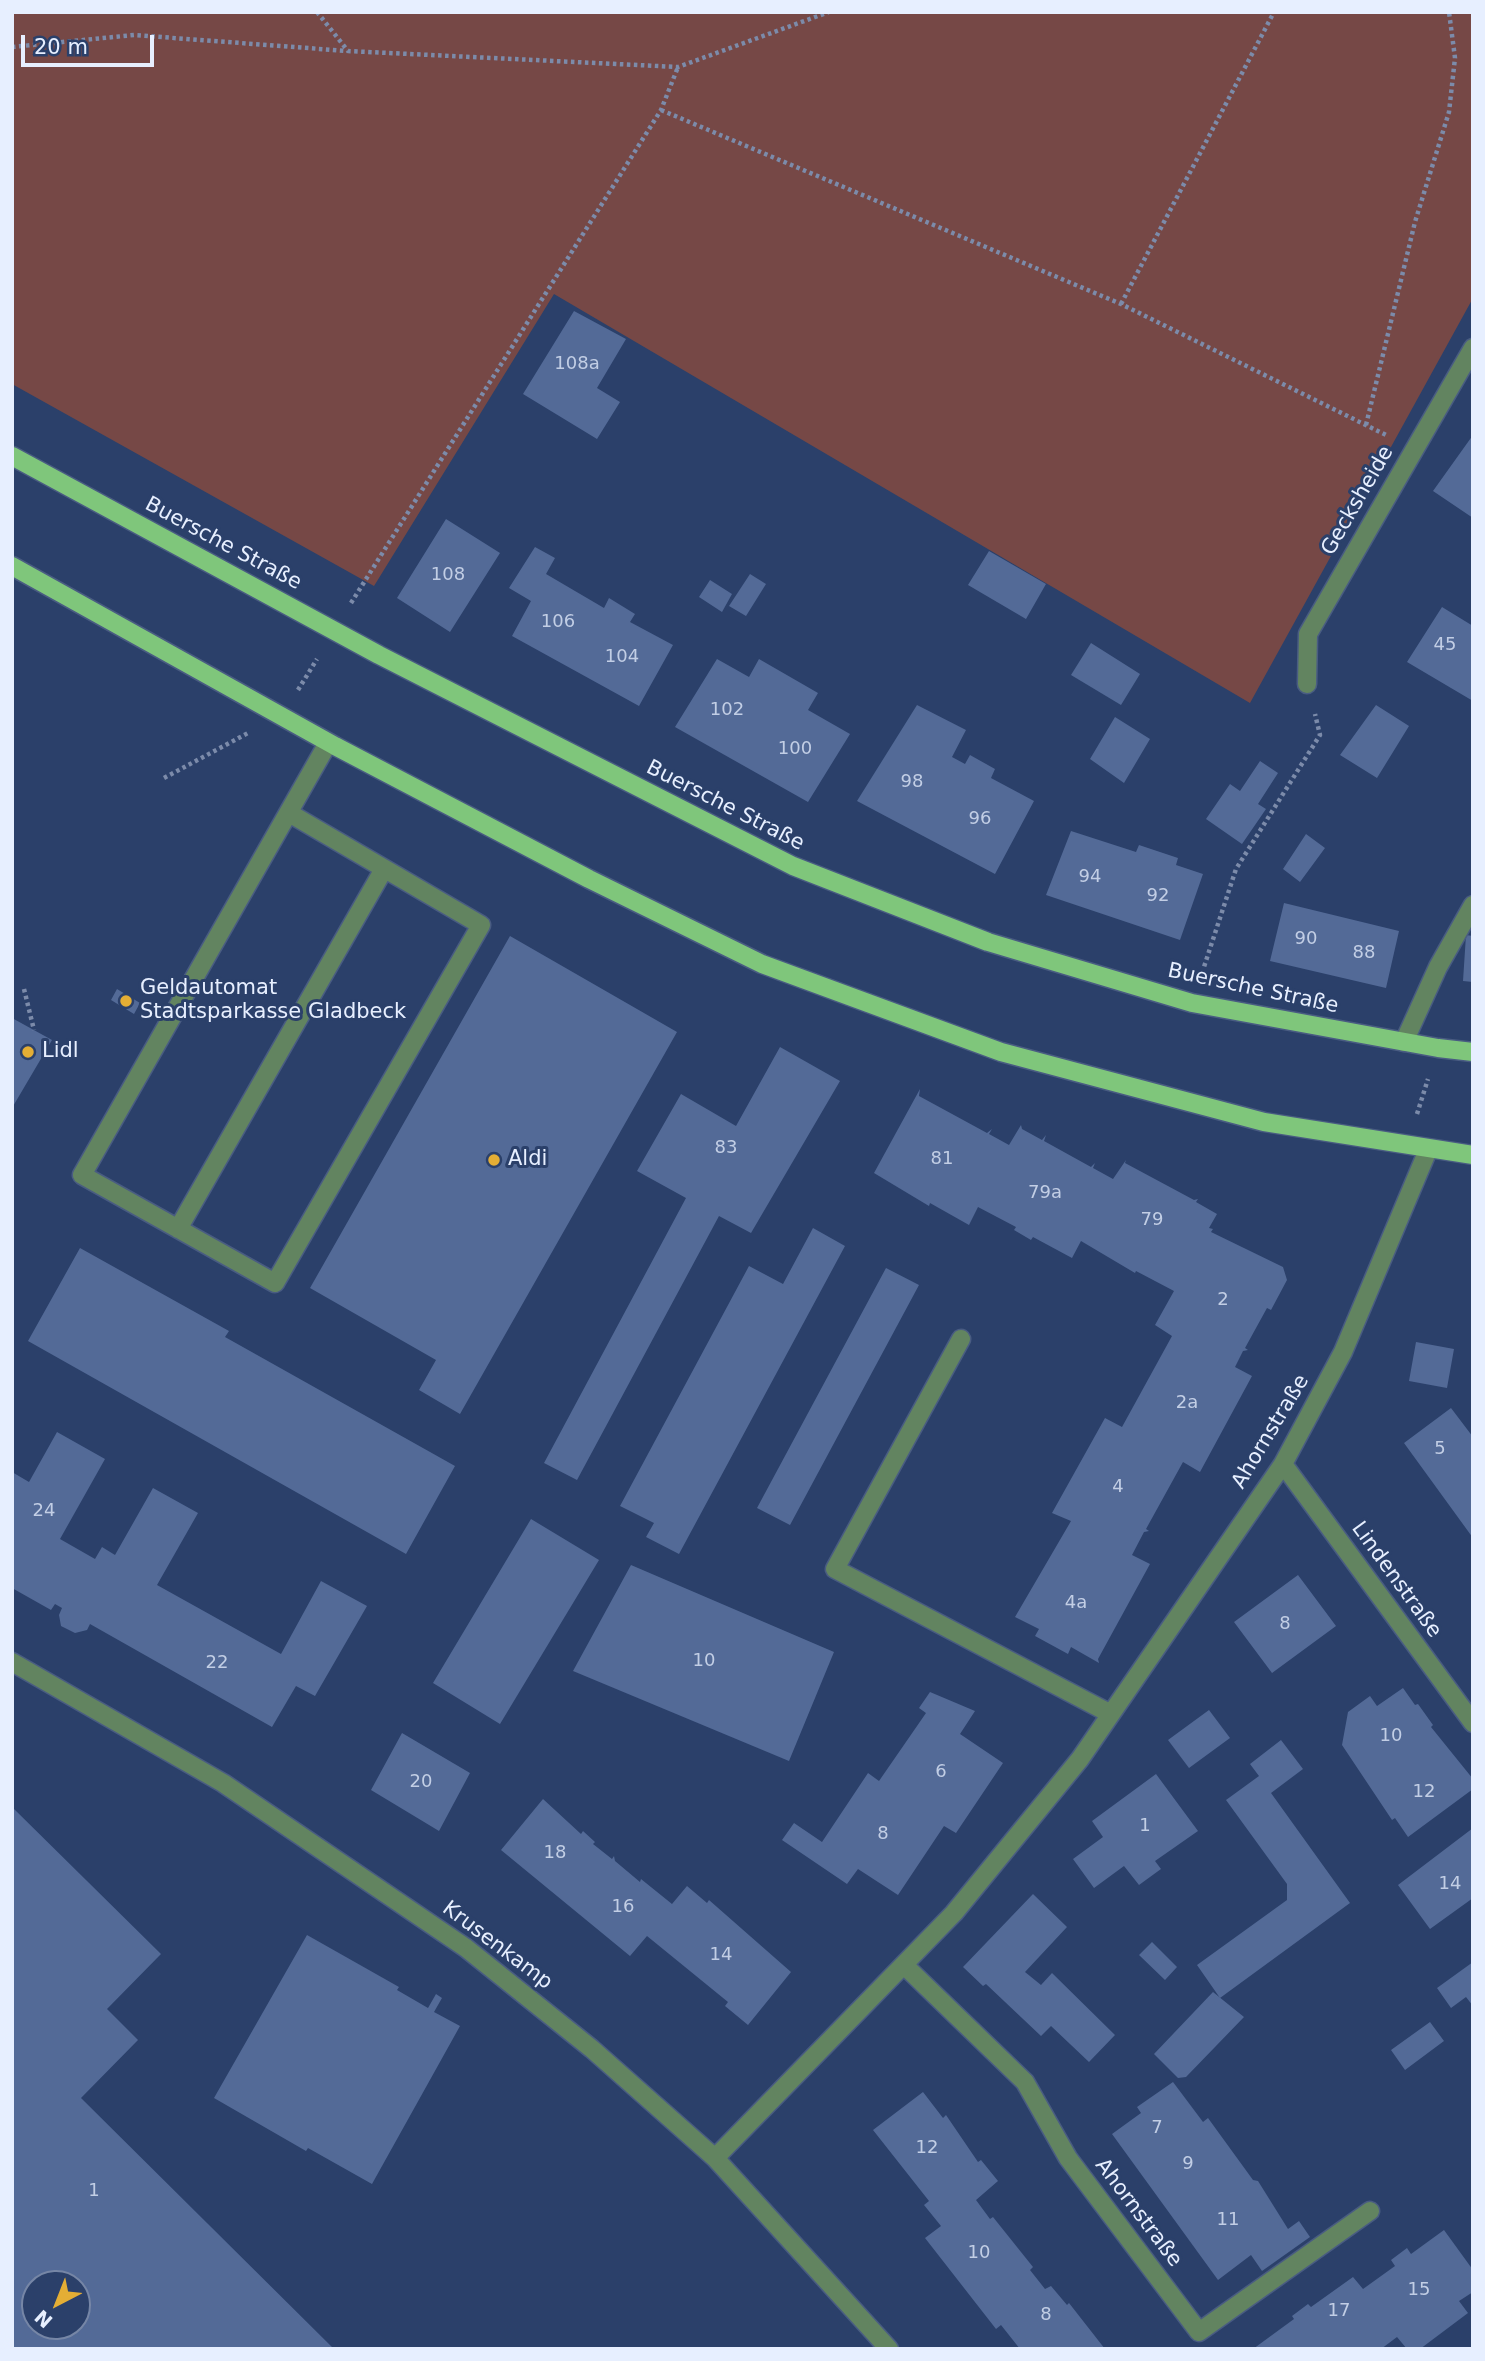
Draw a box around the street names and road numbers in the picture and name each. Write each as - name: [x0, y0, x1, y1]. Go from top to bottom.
- street label: Gecksheide: [1317, 442, 1399, 560]
- street label: Buersche Straße: [140, 492, 306, 596]
- street label: Buersche Straße: [642, 755, 808, 857]
- street label: Buersche Straße: [1165, 959, 1341, 1019]
- street label: Ahornstraße: [1227, 1370, 1315, 1494]
- street label: Lindenstraße: [1345, 1517, 1447, 1643]
- street label: Krusenkamp: [437, 1896, 557, 1996]
- street label: Ahornstraße: [1089, 2154, 1187, 2272]

